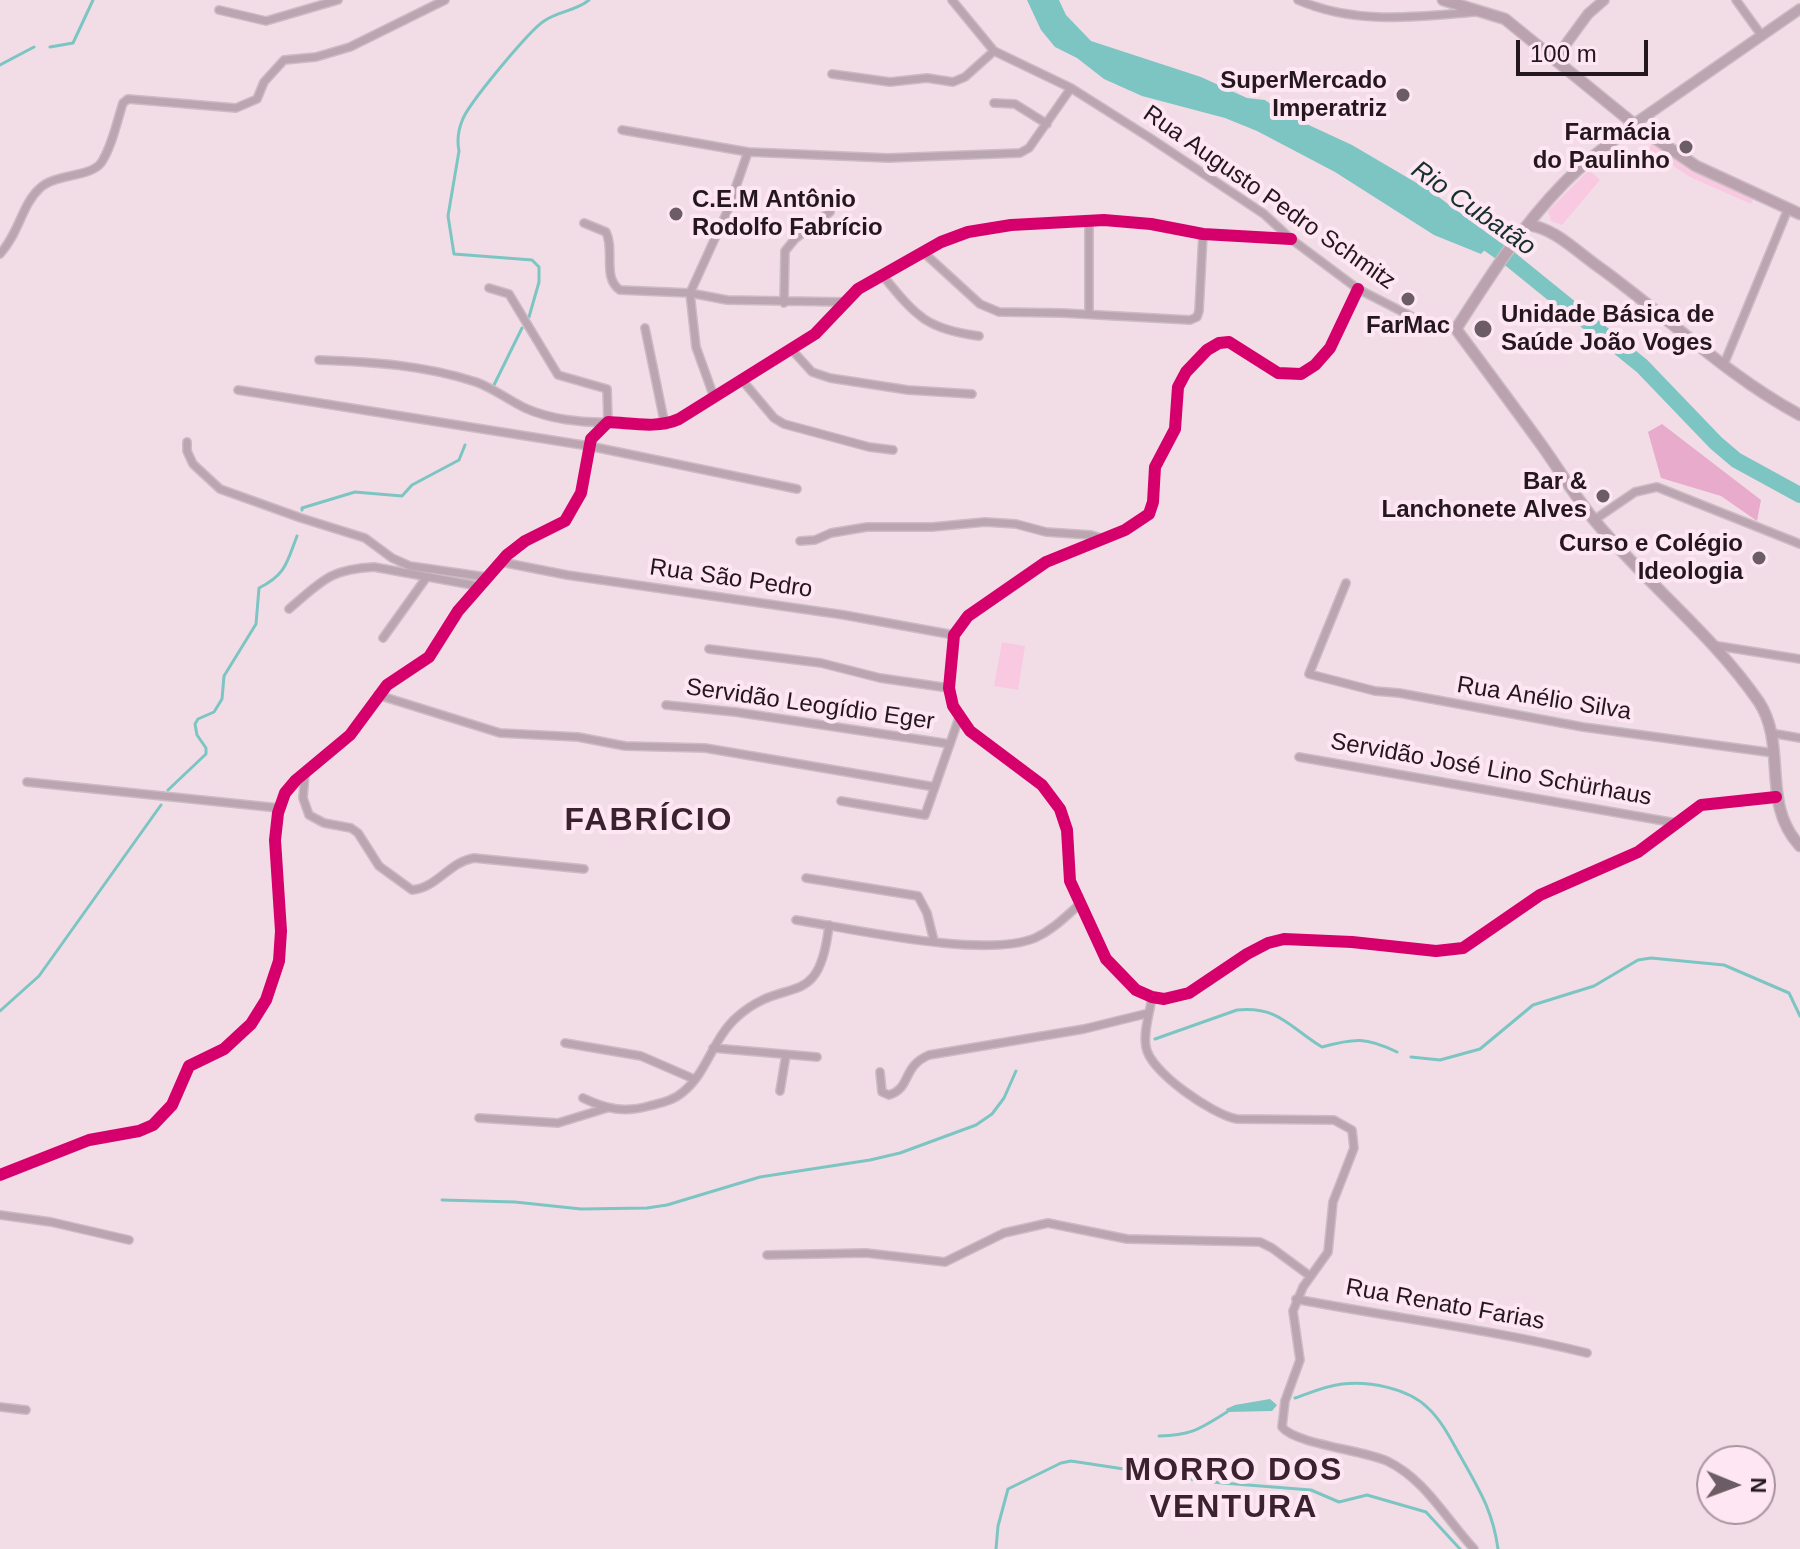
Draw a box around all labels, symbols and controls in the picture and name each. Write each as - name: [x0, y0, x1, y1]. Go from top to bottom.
- scale bar: [1520, 24, 1652, 74]
- text: 100 m: [1530, 40, 1597, 67]
- place label: SuperMercado Imperatriz: [1220, 67, 1387, 123]
- marker: SuperMercado Imperatriz: [1394, 86, 1412, 104]
- street label: Rua Augusto Pedro Schmitz: [1137, 100, 1401, 296]
- place label: Farmácia do Paulinho: [1533, 119, 1670, 175]
- marker: Farmácia do Paulinho: [1677, 138, 1695, 156]
- water label: Rio Cubatão: [1405, 155, 1541, 263]
- place label: C.E.M Antônio Rodolfo Fabrício: [692, 186, 883, 242]
- marker: C.E.M Antônio Rodolfo Fabrício: [667, 205, 685, 223]
- marker: FarMac: [1399, 290, 1417, 308]
- place label: Unidade Básica de Saúde João Voges: [1501, 301, 1714, 357]
- place label: FarMac: [1366, 312, 1450, 340]
- marker: Unidade Básica de Saúde João Voges: [1472, 318, 1494, 340]
- place label: Bar & Lanchonete Alves: [1382, 468, 1587, 524]
- marker: Bar & Lanchonete Alves: [1594, 487, 1612, 505]
- place label: Curso e Colégio Ideologia: [1559, 530, 1743, 586]
- marker: Curso e Colégio Ideologia: [1750, 549, 1768, 567]
- street label: Rua São Pedro: [648, 553, 814, 605]
- street label: Rua Anélio Silva: [1455, 671, 1633, 727]
- street label: Servidão Leogídio Eger: [684, 673, 936, 737]
- street label: Servidão José Lino Schürhaus: [1328, 728, 1654, 812]
- district label: FABRÍCIO: [565, 802, 733, 840]
- street label: Rua Renato Farias: [1343, 1273, 1547, 1337]
- north arrow: [1696, 1445, 1776, 1525]
- district label: MORRO DOS VENTURA: [1125, 1452, 1343, 1527]
- text: N: [1746, 1477, 1771, 1494]

